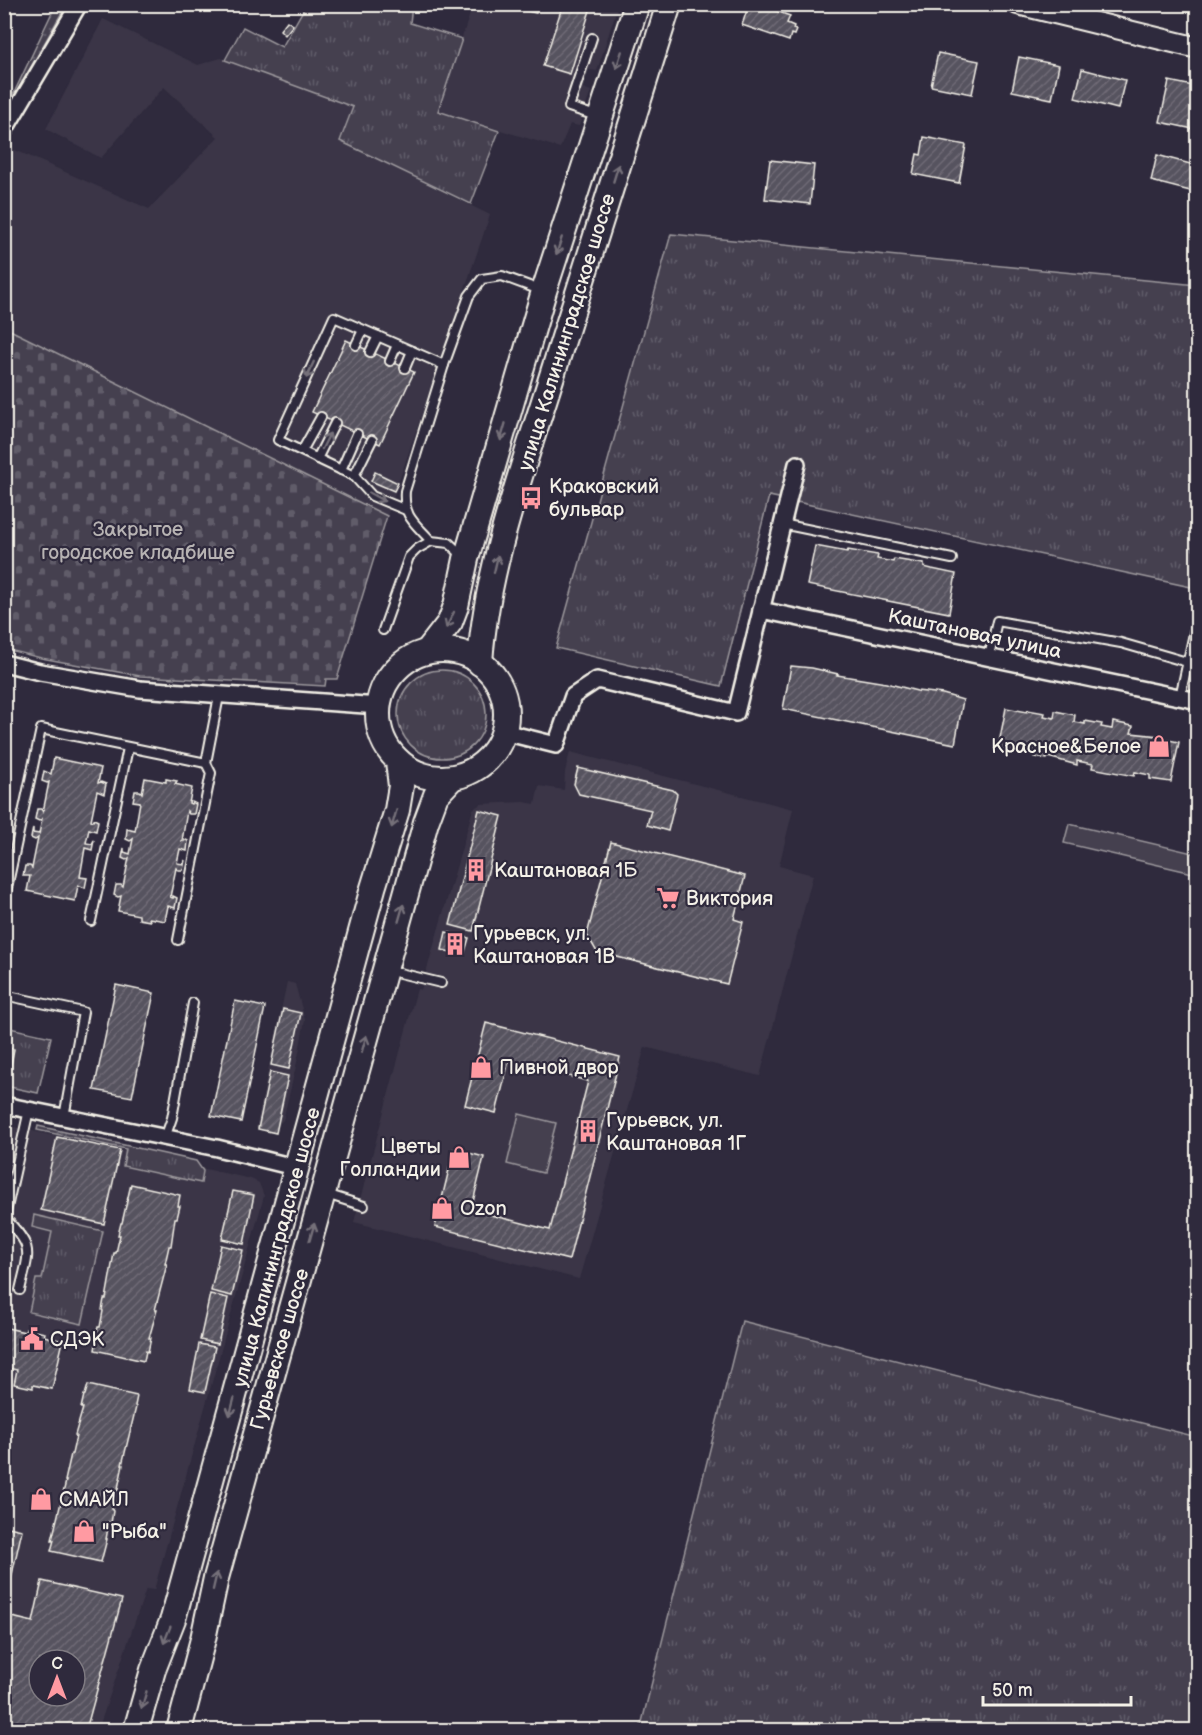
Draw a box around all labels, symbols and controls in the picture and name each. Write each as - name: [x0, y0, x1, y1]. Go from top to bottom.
- one-way arrow: [613, 50, 624, 69]
- one-way arrow: [611, 164, 622, 183]
- street label: улица Калининградское шоссе: [513, 191, 621, 474]
- one-way arrow: [552, 236, 563, 255]
- one-way arrow: [303, 361, 315, 379]
- one-way arrow: [497, 423, 508, 442]
- one-way arrow: [321, 432, 333, 450]
- place label: Краковский бульвар: [549, 475, 659, 522]
- bus stop icon: Краковский бульвар: [518, 485, 544, 511]
- one-way arrow: [368, 491, 385, 503]
- park label: Закрытое городское кладбище: [41, 518, 235, 565]
- one-way arrow: [491, 555, 503, 574]
- street label: Каштановая улица: [886, 604, 1064, 664]
- one-way arrow: [443, 610, 455, 628]
- shop icon: Красное&Белое: [1146, 733, 1172, 759]
- place label: Красное&Белое: [991, 735, 1141, 759]
- one-way arrow: [388, 809, 399, 828]
- building icon: Каштановая 1Б: [463, 857, 489, 883]
- place label: Каштановая 1Б: [494, 859, 637, 883]
- supermarket icon: Виктория: [655, 885, 681, 911]
- place label: Виктория: [686, 887, 773, 911]
- one-way arrow: [396, 904, 407, 923]
- place label: Гурьевск, ул. Каштановая 1В: [473, 922, 615, 969]
- building icon: Гурьевск, ул. Каштановая 1В: [442, 931, 468, 957]
- one-way arrow: [359, 1035, 370, 1054]
- shop icon: Пивной двор: [468, 1054, 494, 1080]
- place label: Пивной двор: [499, 1056, 619, 1080]
- street label: улица Калининградское шоссе: [228, 1105, 326, 1390]
- place label: Гурьевск, ул. Каштановая 1Г: [606, 1109, 746, 1156]
- building icon: Гурьевск, ул. Каштановая 1Г: [575, 1118, 601, 1144]
- place label: Цветы Голландии: [339, 1135, 441, 1182]
- shop icon: Цветы Голландии: [446, 1144, 472, 1170]
- shop icon: Ozon: [429, 1195, 455, 1221]
- place label: Ozon: [460, 1197, 507, 1221]
- one-way arrow: [307, 1222, 318, 1241]
- street label: Гурьевское шоссе: [245, 1266, 314, 1433]
- public building icon: СДЭК: [19, 1326, 45, 1352]
- place label: СДЭК: [50, 1328, 104, 1352]
- one-way arrow: [226, 1397, 237, 1416]
- shop icon: СМАЙЛ: [28, 1486, 54, 1512]
- place label: СМАЙЛ: [59, 1488, 129, 1512]
- shop icon: "Рыба": [71, 1518, 97, 1544]
- place label: "Рыба": [102, 1520, 167, 1544]
- one-way arrow: [210, 1572, 222, 1591]
- one-way arrow: [161, 1625, 172, 1643]
- north arrow: [27, 1648, 87, 1708]
- text: С: [51, 1655, 63, 1674]
- scale bar: [983, 1669, 1132, 1707]
- text: 50 m: [992, 1680, 1033, 1701]
- one-way arrow: [138, 1690, 149, 1709]

